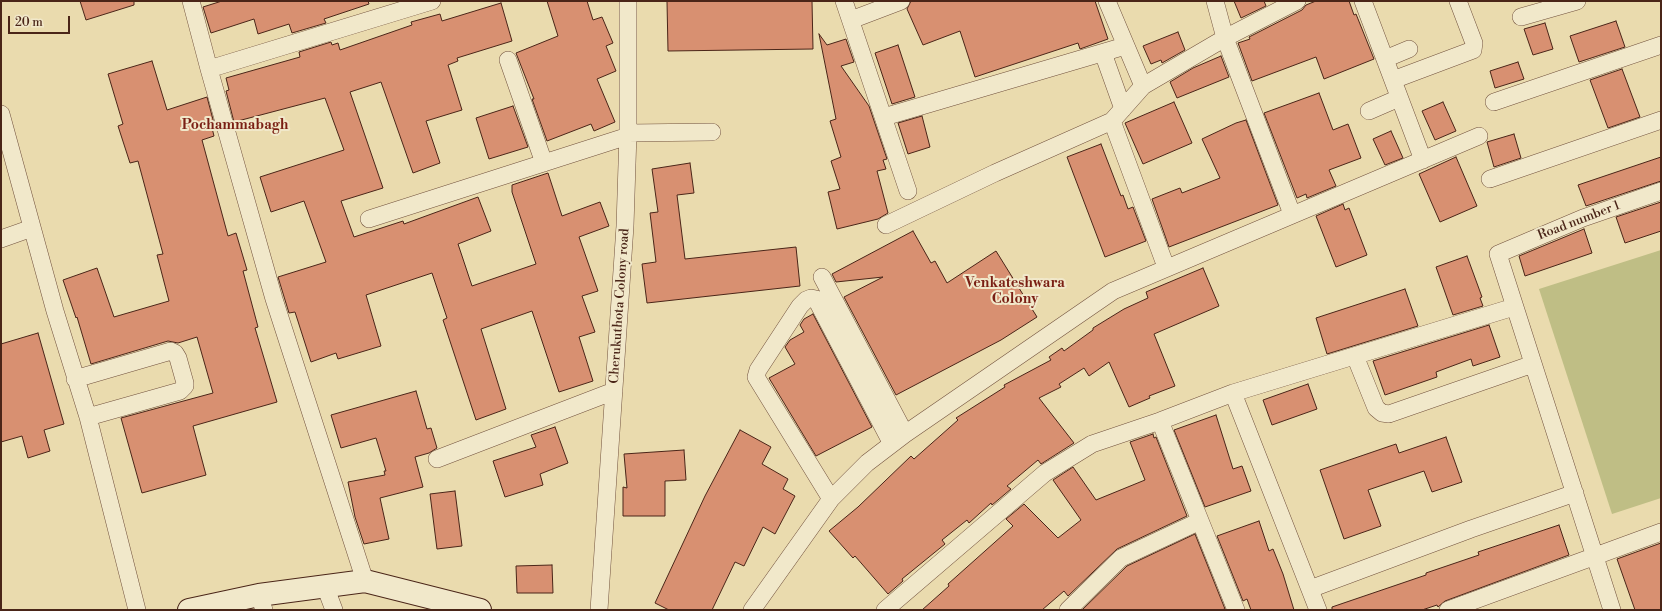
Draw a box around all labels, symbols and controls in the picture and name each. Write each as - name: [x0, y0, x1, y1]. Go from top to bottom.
- scale bar: [10, 8, 72, 34]
- text: 20 m: [15, 15, 43, 30]
- district label: Pochammabagh: [182, 118, 288, 134]
- street label: Road number 1: [1535, 198, 1623, 244]
- street label: Cherukuthota Colony road: [607, 228, 633, 384]
- district label: Venkateshwara Colony: [965, 276, 1065, 308]

